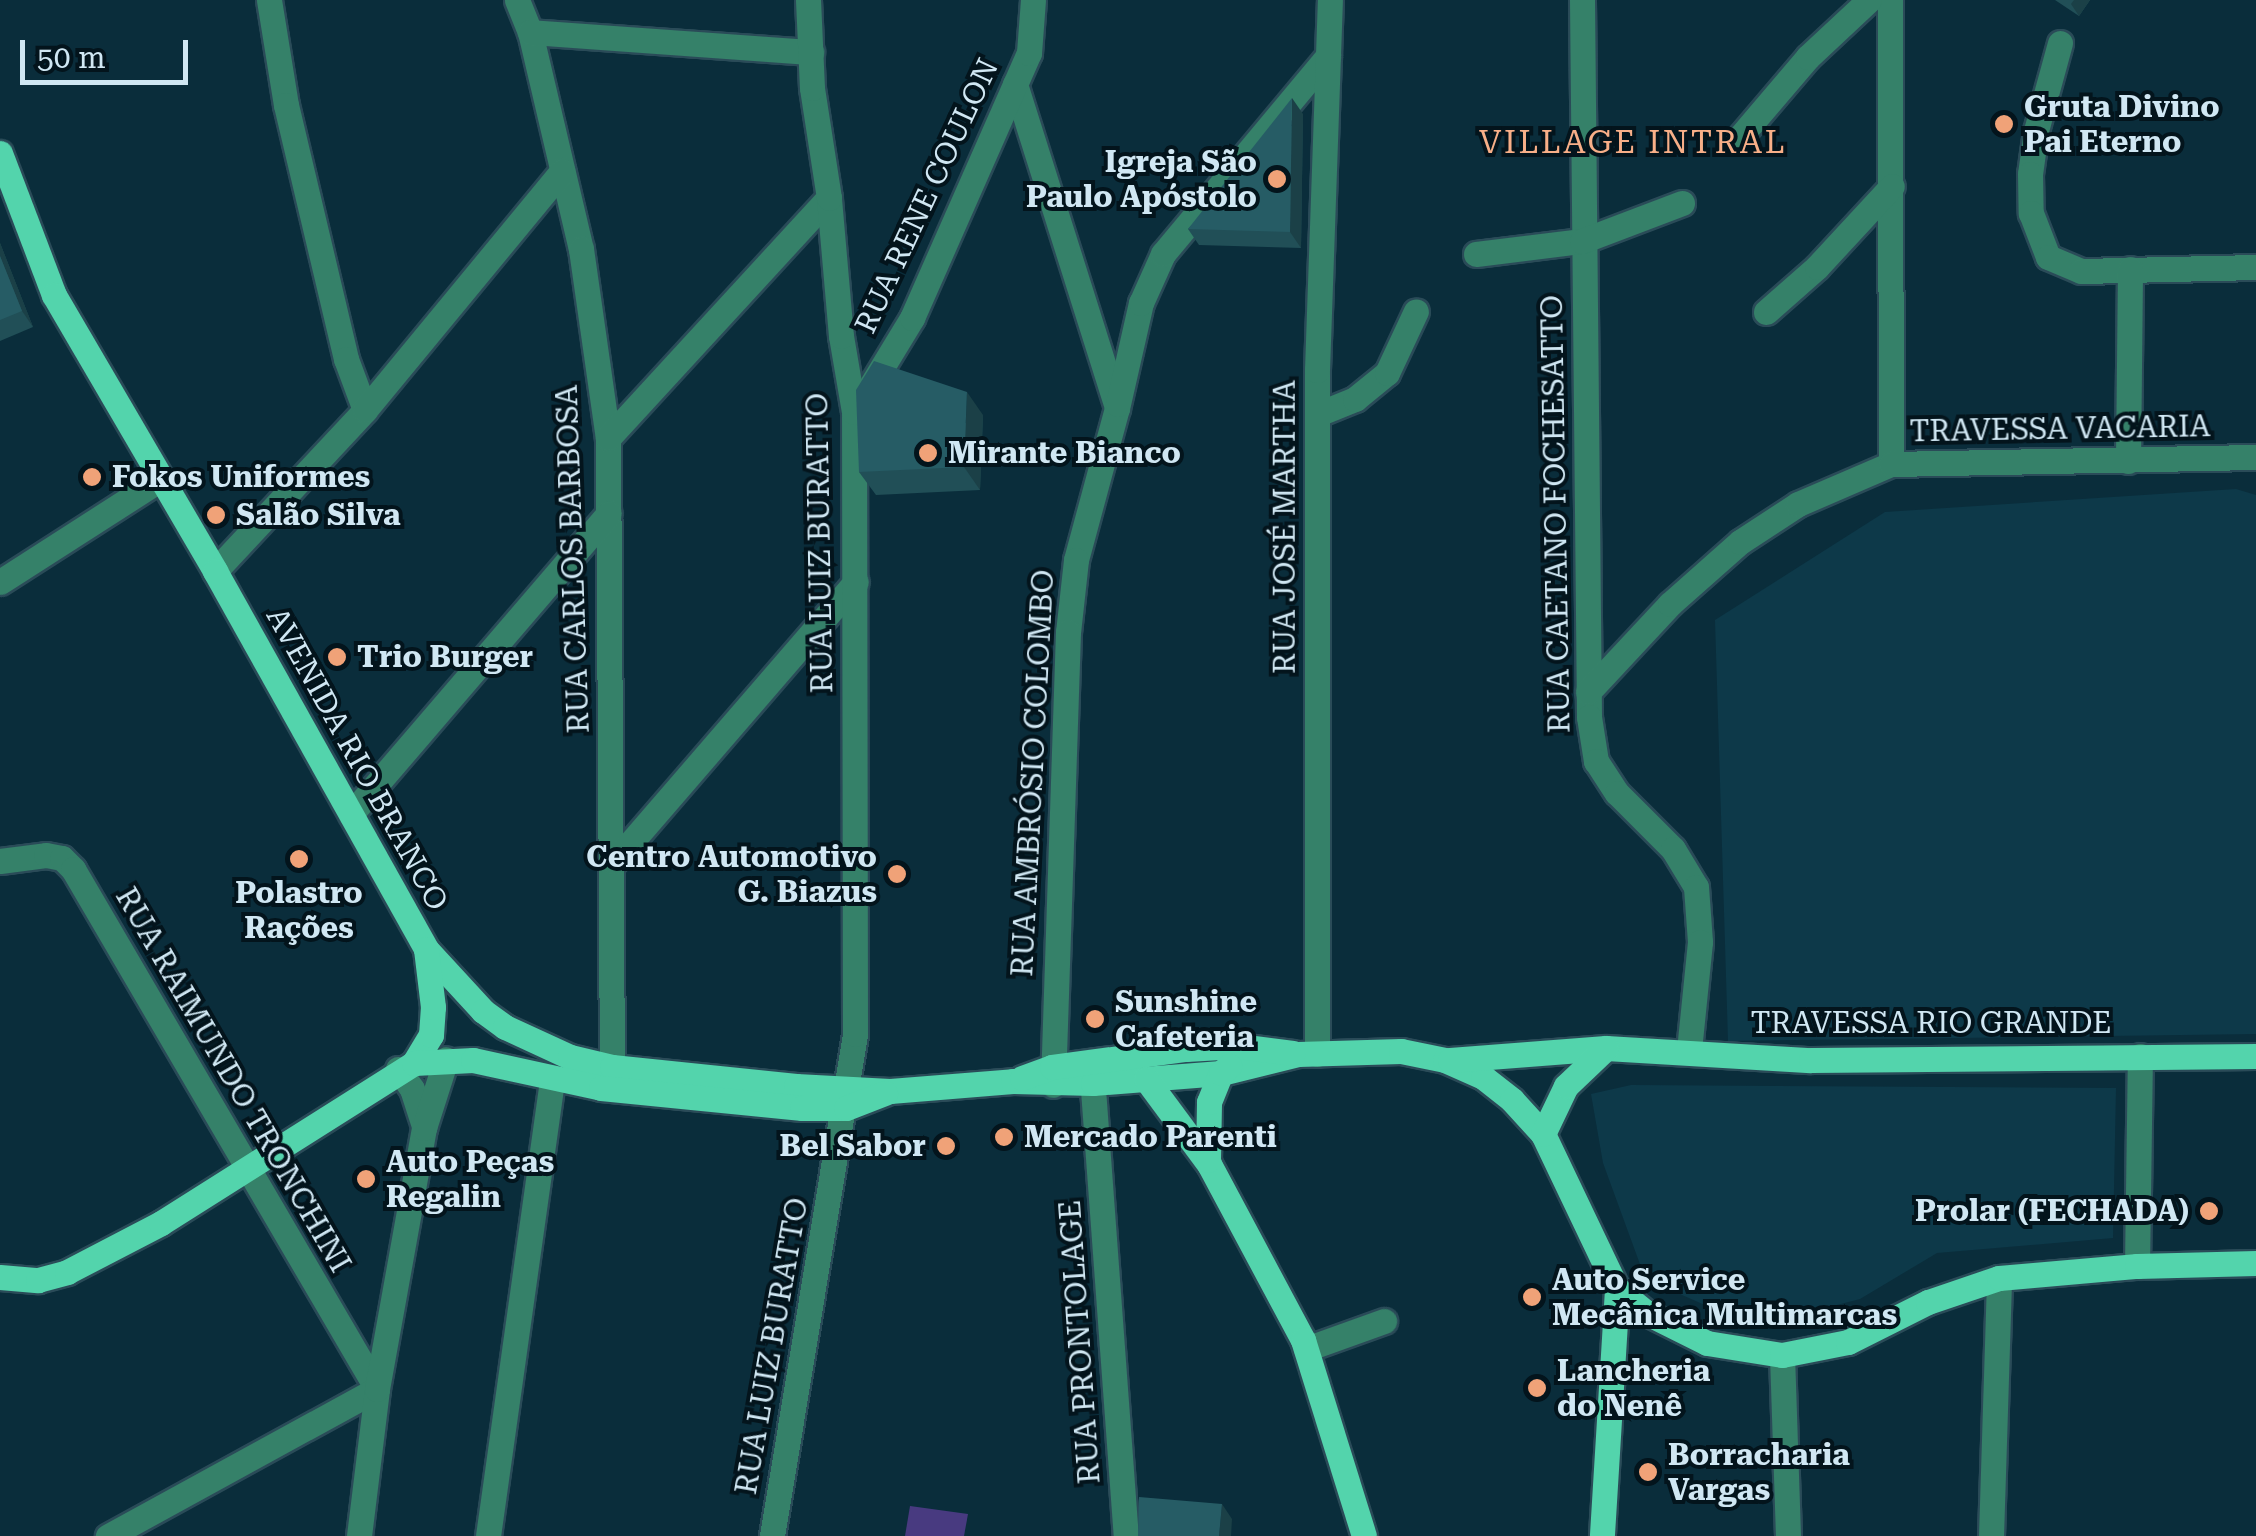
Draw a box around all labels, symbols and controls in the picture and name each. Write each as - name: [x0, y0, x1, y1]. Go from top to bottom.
- scale bar: [25, 20, 192, 82]
- text: 50 m: [37, 40, 106, 75]
- street label: RUA RENE COULON: [848, 53, 1006, 339]
- place label: Gruta Divino Pai Eterno: [2024, 89, 2220, 160]
- marker: Gruta Divino Pai Eterno: [1993, 113, 2015, 135]
- district label: VILLAGE INTRAL: [1479, 123, 1787, 161]
- place label: Igreja São Paulo Apóstolo: [1026, 144, 1257, 214]
- marker: Igreja São Paulo Apóstolo: [1266, 168, 1288, 190]
- street label: RUA CAETANO FOCHESATTO: [1534, 295, 1578, 733]
- street label: RUA JOSÉ MARTHA: [1267, 380, 1303, 674]
- street label: RUA CARLOS BARBOSA: [549, 384, 597, 734]
- street label: RUA LUIZ BURATTO: [799, 393, 841, 693]
- street label: TRAVESSA VACARIA: [1909, 408, 2211, 450]
- place label: Mirante Bianco: [948, 435, 1181, 471]
- marker: Mirante Bianco: [917, 442, 939, 464]
- place label: Fokos Uniformes: [112, 459, 370, 495]
- marker: Fokos Uniformes: [81, 466, 103, 488]
- place label: Salão Silva: [236, 497, 400, 533]
- marker: Salão Silva: [205, 504, 227, 526]
- street label: RUA AMBRÓSIO COLOMBO: [1004, 569, 1062, 977]
- street label: AVENIDA RIO BRANCO: [259, 601, 455, 917]
- place label: Trio Burger: [357, 639, 533, 675]
- marker: Trio Burger: [326, 646, 348, 668]
- place label: Centro Automotivo G. Biazus: [586, 839, 877, 910]
- marker: Polastro Rações: [288, 848, 310, 870]
- marker: Centro Automotivo G. Biazus: [886, 863, 908, 885]
- place label: Polastro Rações: [235, 875, 363, 946]
- street label: RUA RAIMUNDO TRONCHINI: [108, 881, 358, 1279]
- place label: Sunshine Cafeteria: [1115, 984, 1257, 1054]
- street label: TRAVESSA RIO GRANDE: [1750, 1005, 2112, 1041]
- marker: Sunshine Cafeteria: [1084, 1008, 1106, 1030]
- place label: Mercado Parenti: [1024, 1119, 1277, 1155]
- marker: Mercado Parenti: [993, 1126, 1015, 1148]
- place label: Bel Sabor: [779, 1128, 926, 1164]
- marker: Bel Sabor: [935, 1135, 957, 1157]
- place label: Auto Peças Regalin: [386, 1144, 554, 1214]
- marker: Auto Peças Regalin: [355, 1168, 377, 1190]
- place label: Prolar (FECHADA): [1915, 1193, 2189, 1229]
- street label: RUA LUIZ BURATTO: [728, 1195, 816, 1497]
- street label: RUA PRONTOLAGE: [1052, 1199, 1108, 1485]
- marker: Prolar (FECHADA): [2198, 1200, 2220, 1222]
- place label: Auto Service Mecânica Multimarcas: [1552, 1262, 1897, 1332]
- marker: Auto Service Mecânica Multimarcas: [1521, 1286, 1543, 1308]
- place label: Lancheria do Nenê: [1557, 1353, 1710, 1424]
- marker: Lancheria do Nenê: [1526, 1377, 1548, 1399]
- place label: Borracharia Vargas: [1668, 1437, 1850, 1508]
- marker: Borracharia Vargas: [1637, 1461, 1659, 1483]

